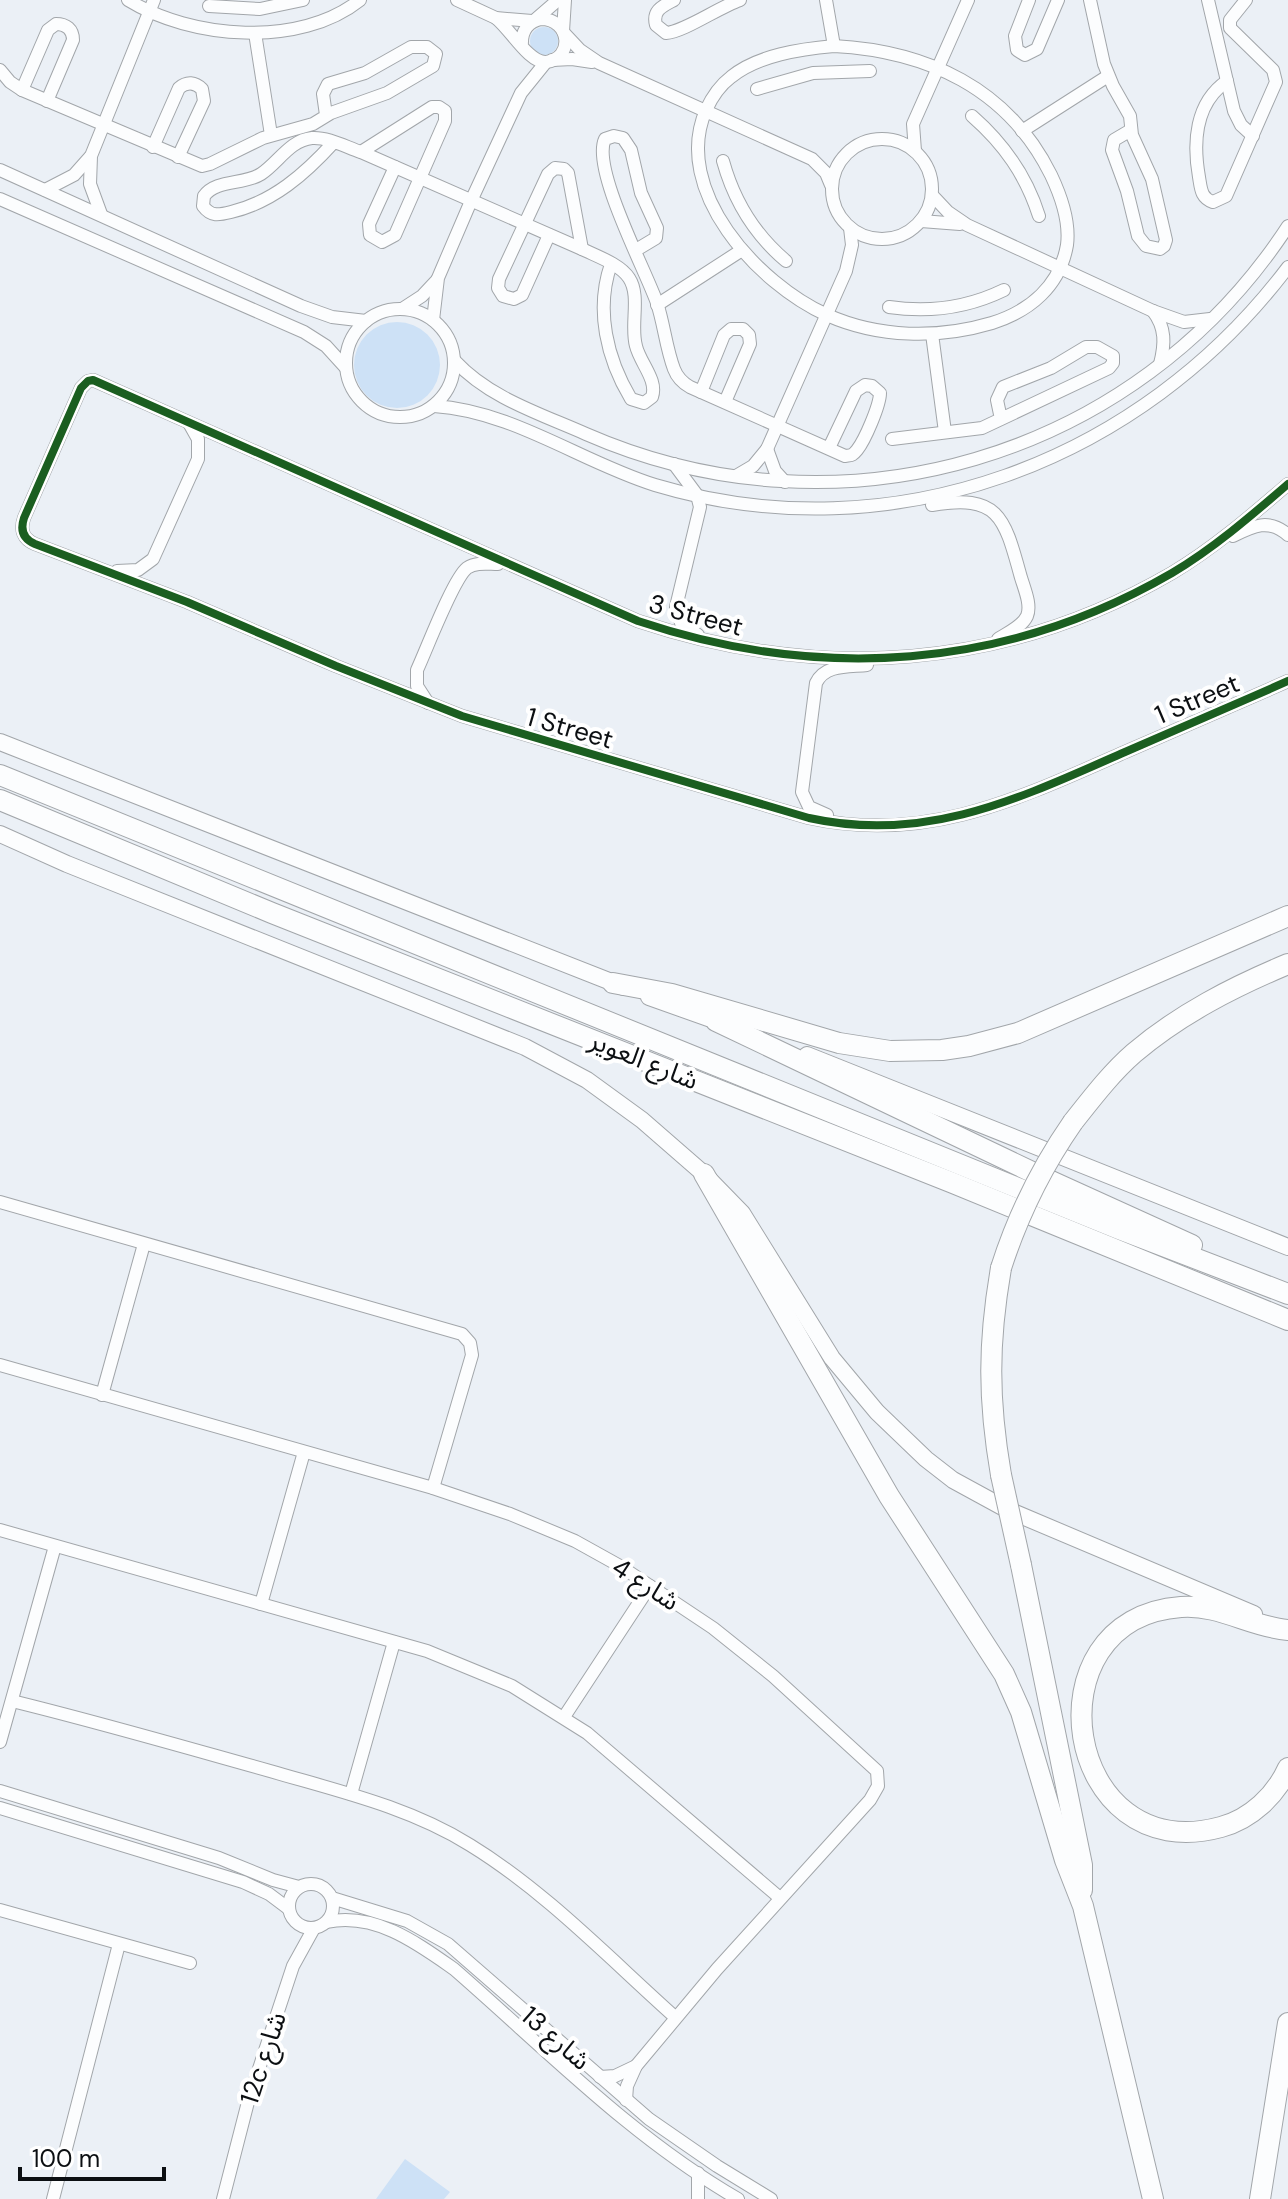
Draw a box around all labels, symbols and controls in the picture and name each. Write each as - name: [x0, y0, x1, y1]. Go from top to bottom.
- street label: 3 Street: [645, 586, 747, 644]
- street label: 1 Street: [1150, 666, 1244, 732]
- street label: 1 Street: [523, 699, 617, 757]
- street label: شارع العوير: [583, 1022, 703, 1099]
- street label: شارع 4: [605, 1550, 686, 1620]
- street label: شارع 13: [513, 1999, 598, 2079]
- street label: 12c شارع: [232, 2008, 296, 2109]
- scale bar: [20, 2131, 164, 2181]
- text: 100 m: [32, 2143, 100, 2174]

